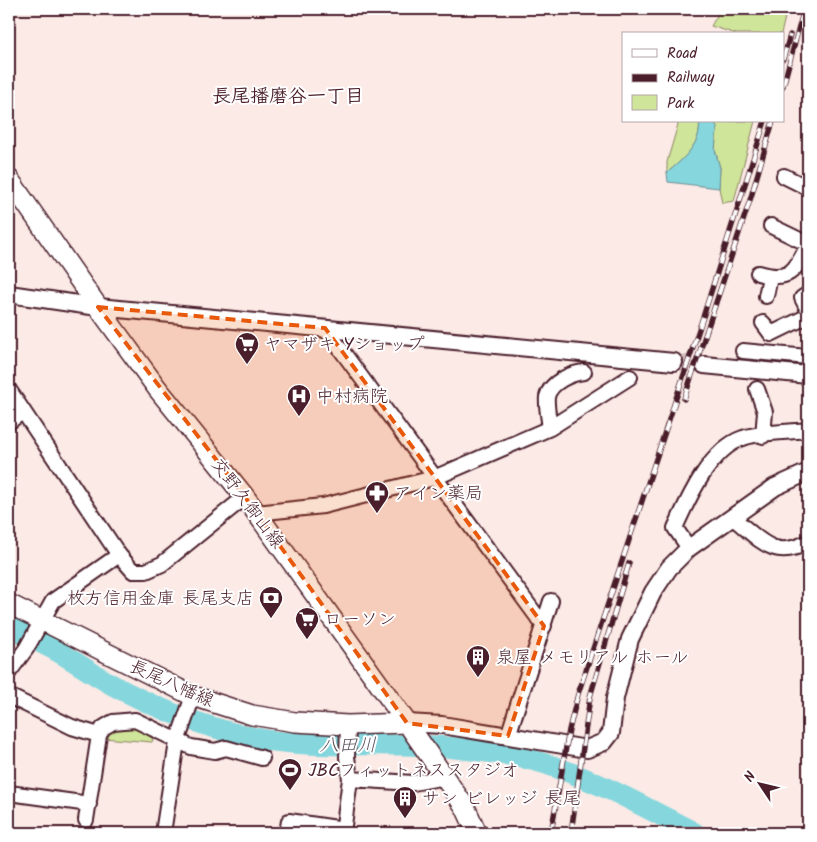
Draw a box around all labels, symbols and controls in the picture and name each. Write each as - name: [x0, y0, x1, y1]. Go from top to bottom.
- legend: [622, 32, 784, 122]
- text: Road: [667, 42, 698, 66]
- text: Railway: [667, 66, 715, 90]
- district label: 長尾播磨谷一丁目: [212, 82, 364, 112]
- text: Park: [667, 92, 695, 116]
- supermarket icon: ヤマザキ Yショップ: [234, 331, 260, 365]
- place label: ヤマザキ Yショップ: [264, 331, 425, 360]
- hospital icon: 中村病院: [286, 383, 312, 417]
- place label: 中村病院: [316, 383, 388, 412]
- street label: 交野久御山線: [203, 452, 291, 556]
- pharmacy icon: アイン薬局: [364, 480, 390, 514]
- place label: アイン薬局: [394, 480, 483, 509]
- place label: 枚方信用金庫 長尾支店: [67, 585, 254, 614]
- bank icon: 枚方信用金庫 長尾支店: [258, 585, 284, 619]
- supermarket icon: ローソン: [294, 606, 320, 640]
- place label: ローソン: [324, 606, 396, 635]
- building icon: 泉屋 メモリアル ホール: [465, 644, 491, 678]
- place label: 泉屋 メモリアル ホール: [496, 644, 688, 673]
- street label: 長尾八幡線: [124, 653, 218, 716]
- water label: 八田川: [319, 731, 377, 761]
- sports icon: JBCフィットネススタジオ: [277, 757, 303, 791]
- place label: JBCフィットネススタジオ: [308, 757, 519, 786]
- north arrow: [734, 760, 784, 810]
- text: N: [739, 767, 762, 787]
- building icon: サン ビレッジ 長尾: [392, 785, 418, 819]
- place label: サン ビレッジ 長尾: [422, 785, 580, 814]

